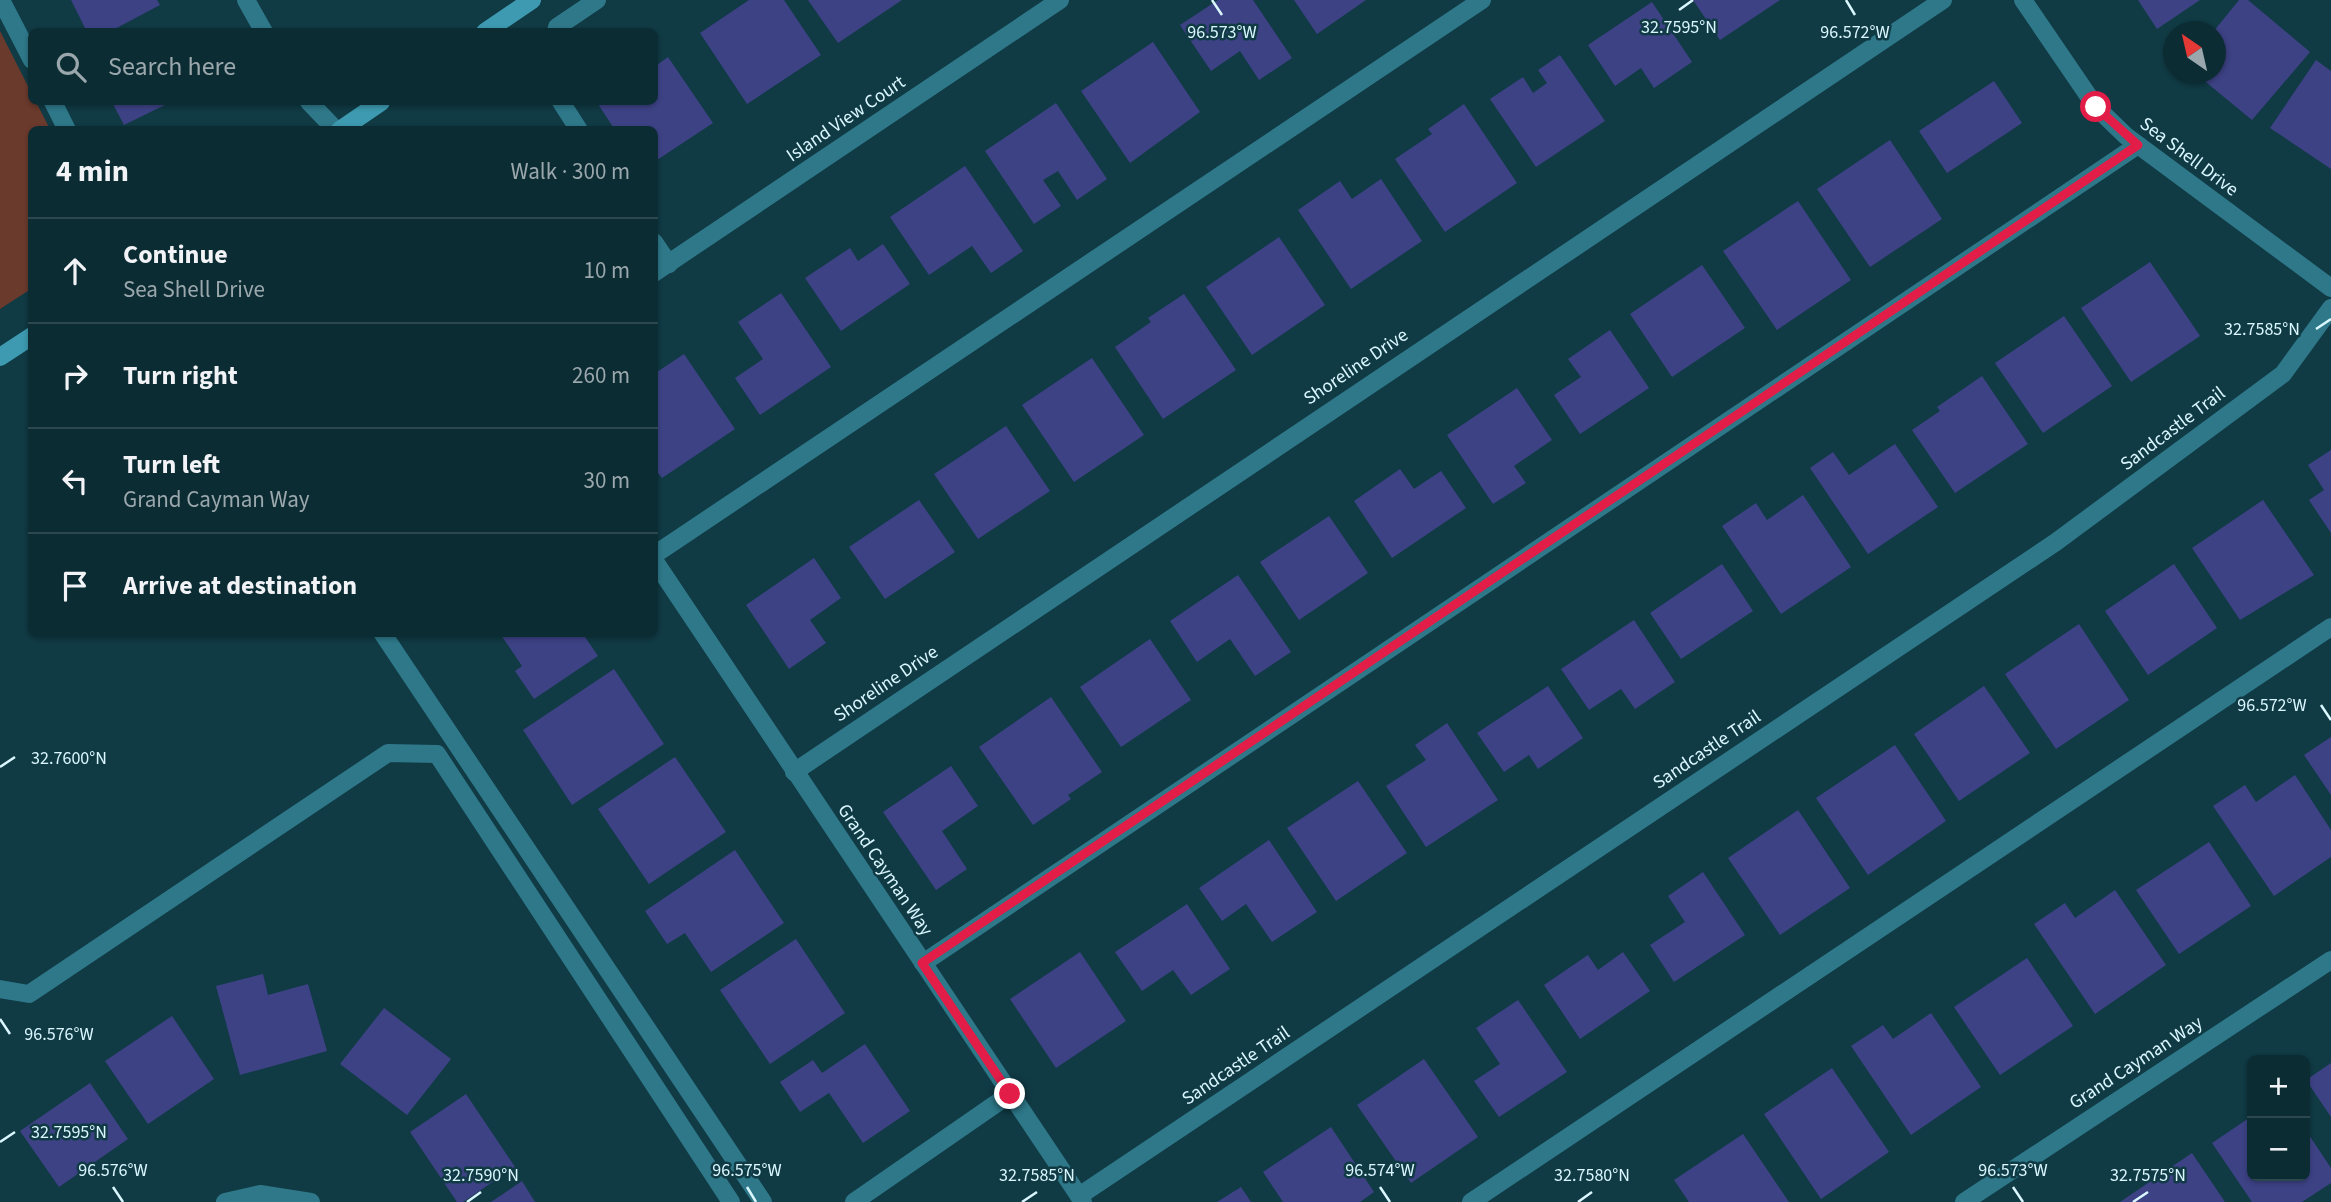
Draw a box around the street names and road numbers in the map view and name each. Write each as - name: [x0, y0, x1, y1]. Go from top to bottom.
- street label: Island View Court: [781, 69, 911, 169]
- street label: Sea Shell Drive: [2134, 111, 2244, 203]
- street label: Shoreline Drive: [1298, 322, 1414, 412]
- street label: Sandcastle Trail: [2115, 380, 2231, 477]
- street label: Shoreline Drive: [828, 639, 944, 729]
- street label: Sandcastle Trail: [1648, 704, 1767, 796]
- street label: Grand Cayman Way: [831, 799, 939, 942]
- street label: Grand Cayman Way: [2064, 1010, 2208, 1116]
- street label: Sandcastle Trail: [1177, 1020, 1296, 1112]

